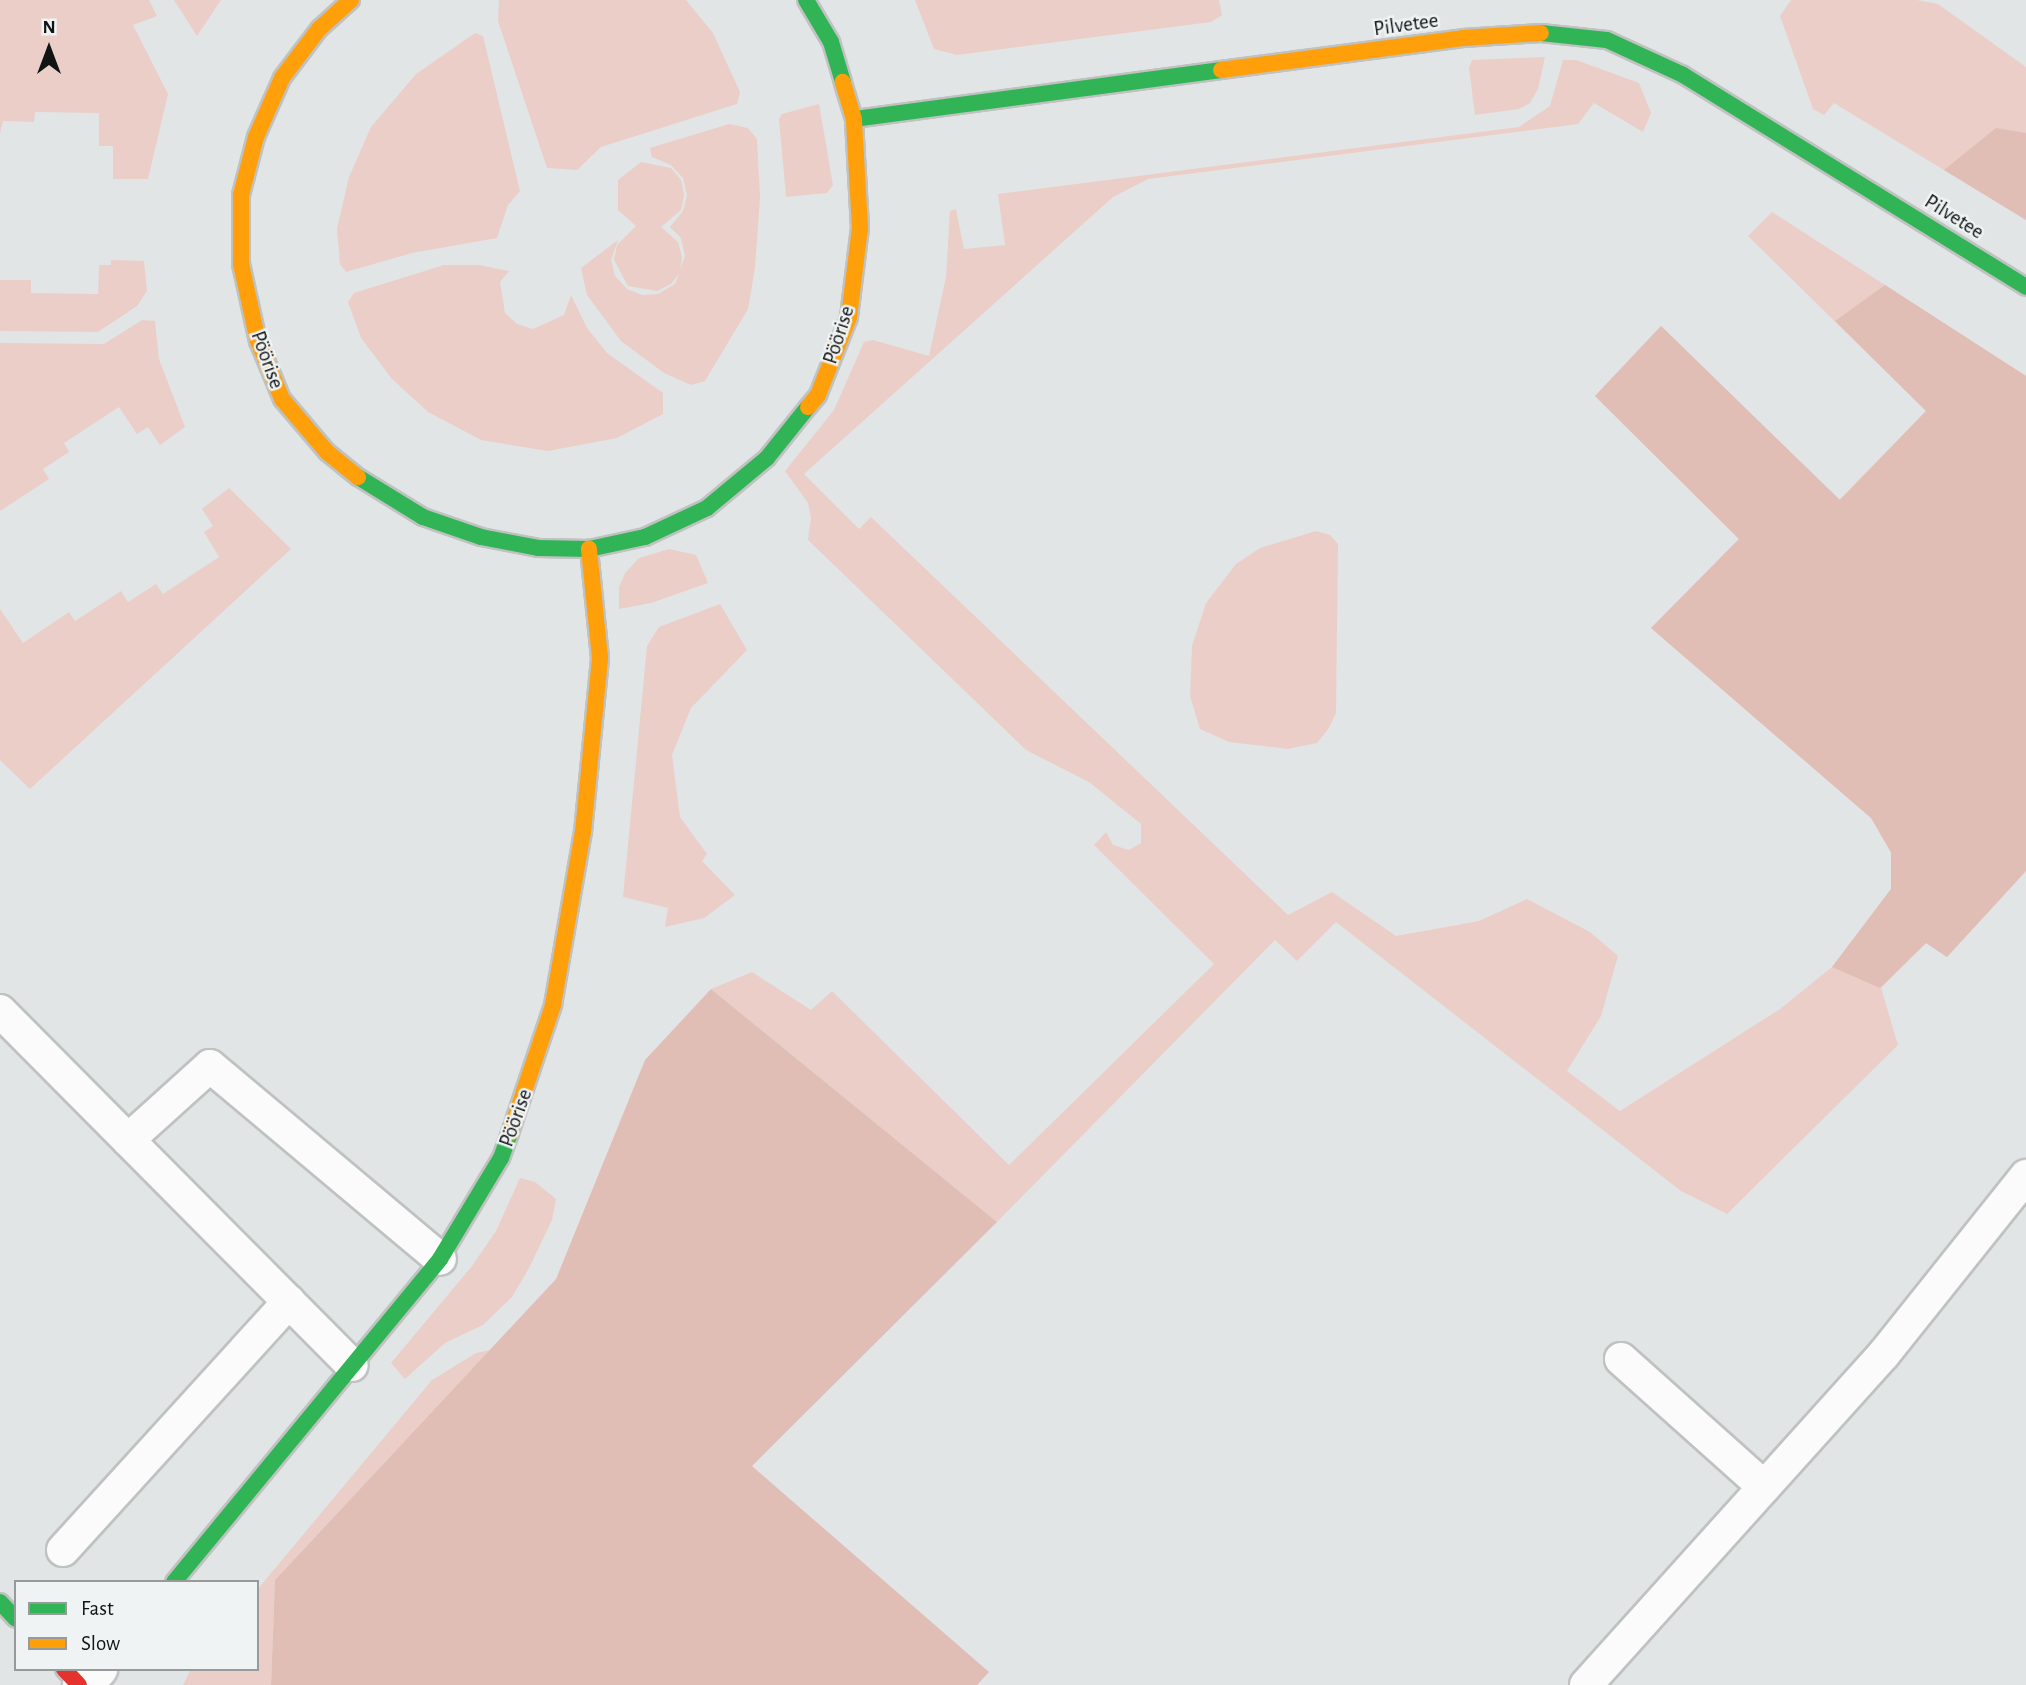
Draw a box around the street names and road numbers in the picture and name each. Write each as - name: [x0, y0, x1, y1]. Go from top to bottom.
- street label: Pilvetee: [1372, 8, 1440, 42]
- street label: Pilvetee: [1920, 189, 1988, 245]
- street label: Pöörise: [818, 303, 860, 367]
- street label: Pöörise: [245, 328, 289, 392]
- street label: Pöörise: [494, 1086, 538, 1150]

